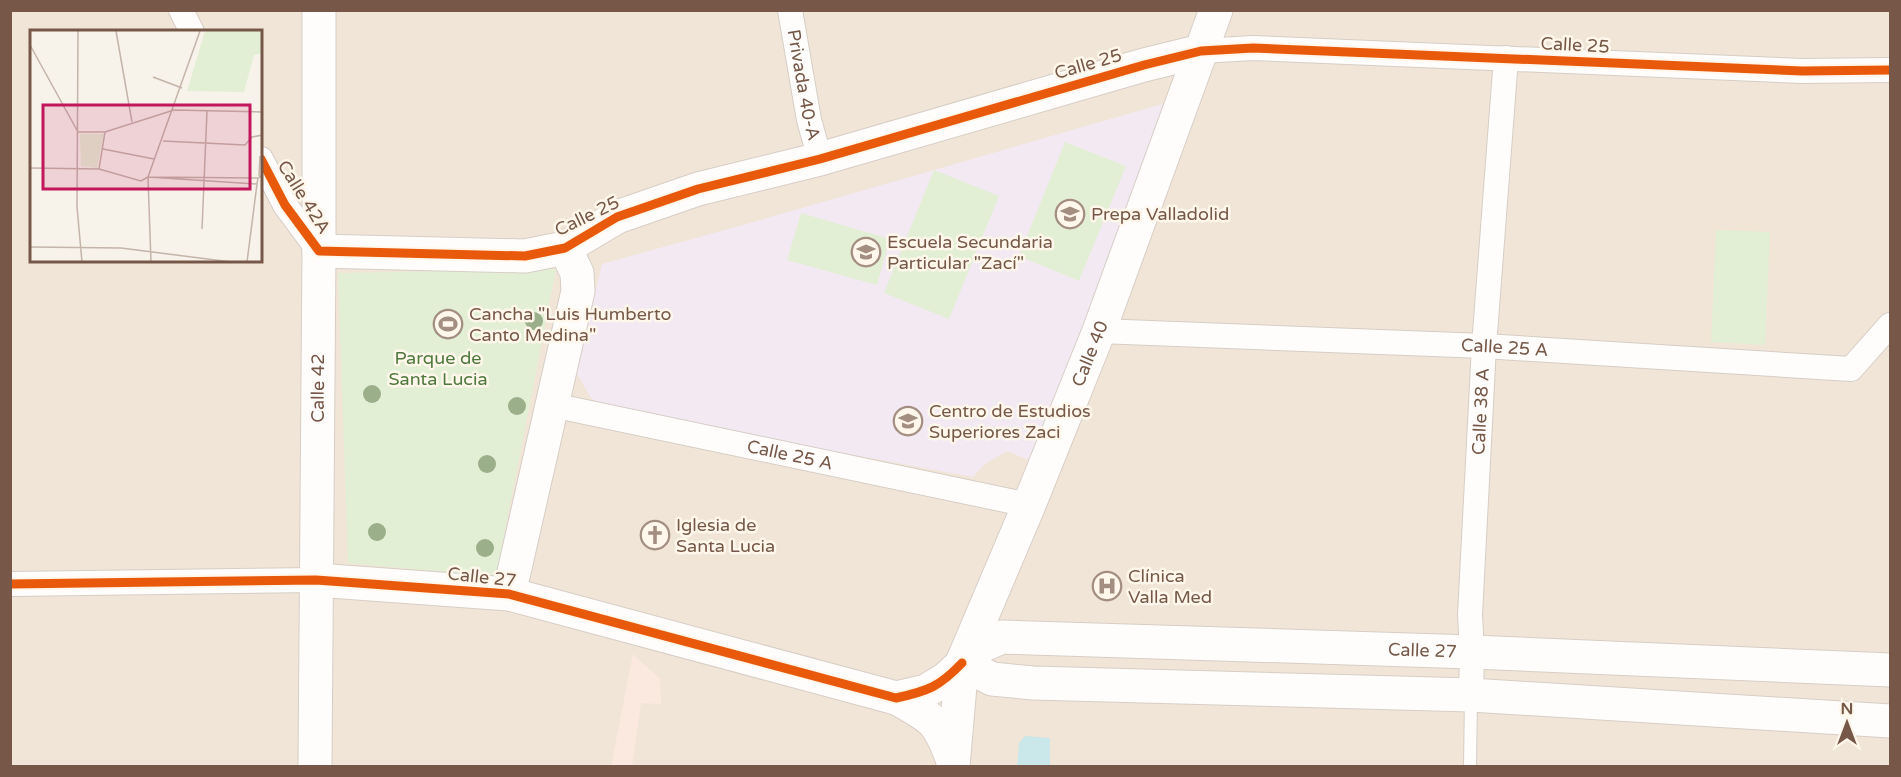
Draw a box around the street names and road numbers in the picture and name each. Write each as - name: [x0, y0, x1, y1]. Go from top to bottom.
- street label: Privada 40-A: [783, 28, 825, 143]
- street label: Calle 25: [1540, 32, 1610, 58]
- street label: Calle 25: [1052, 44, 1124, 84]
- street label: Calle 42A: [273, 156, 335, 238]
- street label: Calle 25: [551, 191, 623, 241]
- street label: Calle 40: [1067, 318, 1113, 390]
- street label: Calle 25 A: [1461, 334, 1549, 361]
- street label: Calle 42: [307, 353, 329, 423]
- street label: Calle 38 A: [1467, 367, 1494, 455]
- street label: Calle 25 A: [745, 435, 835, 475]
- street label: Calle 27: [447, 562, 517, 592]
- street label: Calle 27: [1388, 638, 1457, 663]

